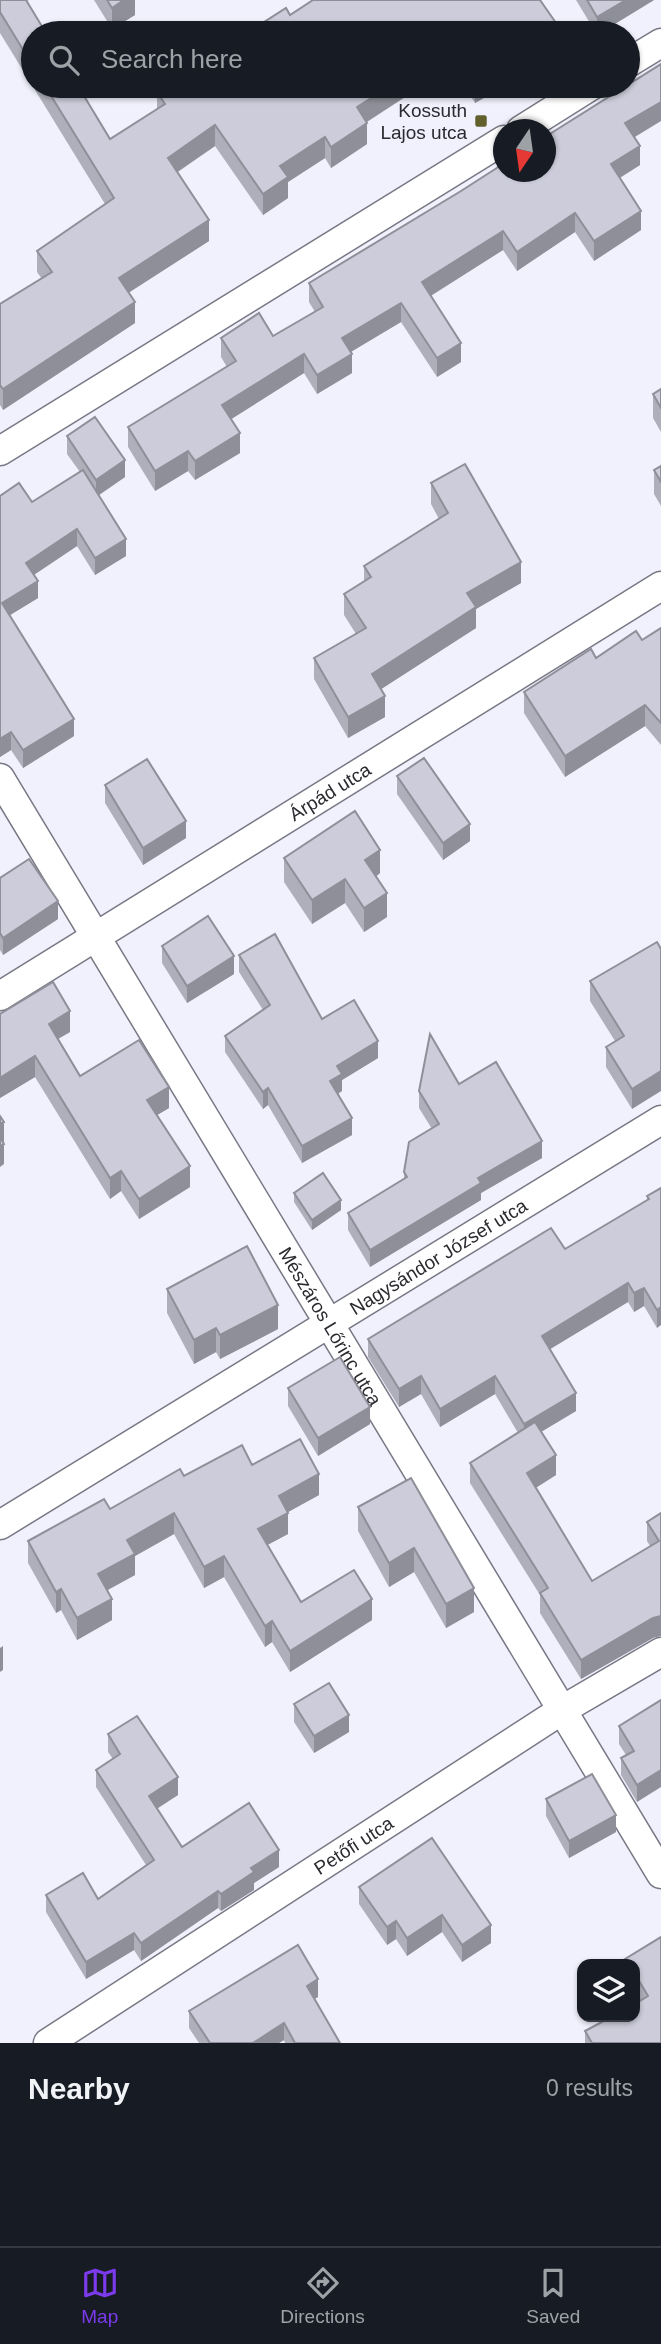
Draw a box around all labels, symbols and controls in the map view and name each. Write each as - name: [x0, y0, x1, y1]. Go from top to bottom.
- search box: [21, 21, 640, 98]
- icon: search: [45, 41, 83, 79]
- text: Search here: [101, 44, 243, 74]
- place label: Kossuth Lajos utca: [380, 100, 467, 143]
- marker: Kossuth Lajos utca: [473, 113, 489, 129]
- north arrow: [493, 119, 556, 182]
- street label: Árpád utca: [285, 758, 375, 825]
- street label: Nagysándor József utca: [346, 1194, 531, 1319]
- street label: Mészáros Lőrinc utca: [275, 1243, 386, 1409]
- street label: Petőfi utca: [310, 1812, 397, 1878]
- map controls: [577, 1959, 640, 2022]
- button: layers: [577, 1959, 640, 2022]
- text: Nearby: [28, 2072, 130, 2105]
- text: 0 results: [546, 2075, 633, 2101]
- tab: Map: [81, 2264, 119, 2328]
- tab: Directions: [280, 2264, 365, 2328]
- tab: Saved: [526, 2264, 580, 2328]

